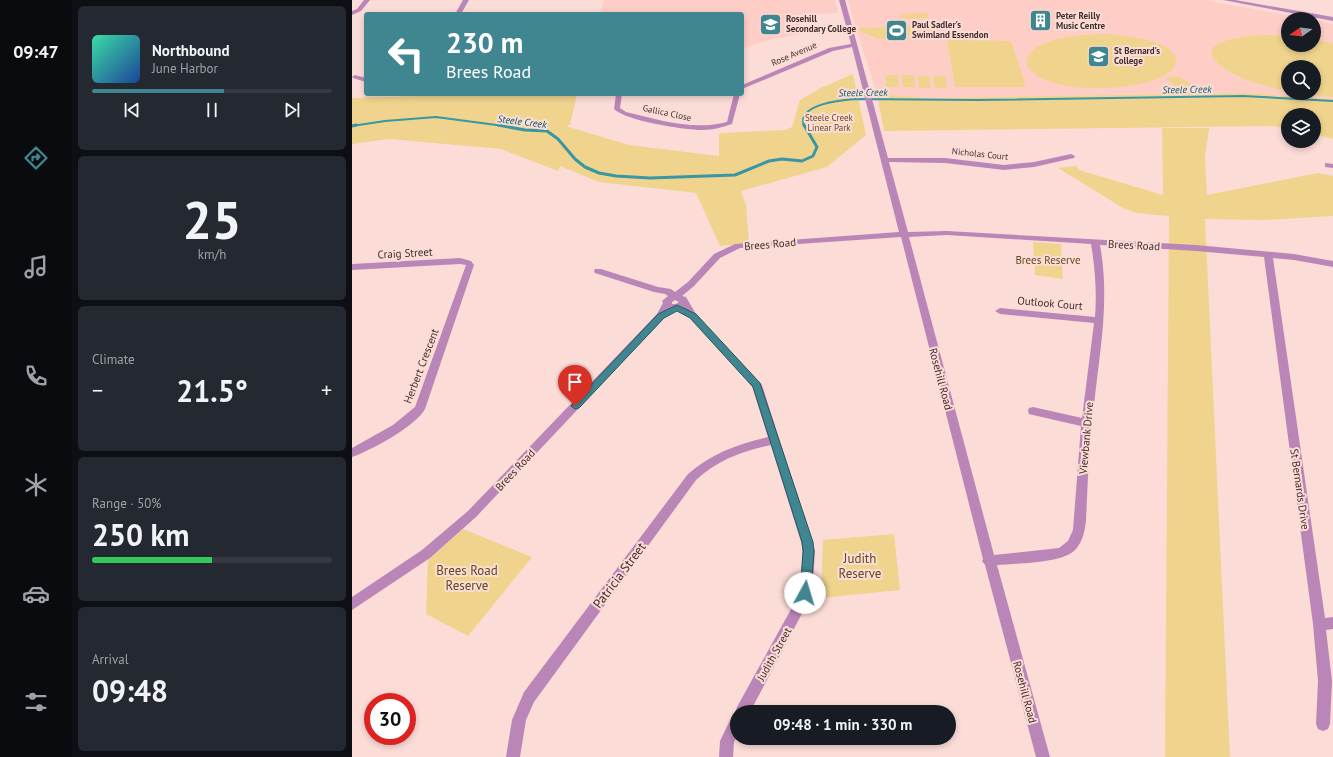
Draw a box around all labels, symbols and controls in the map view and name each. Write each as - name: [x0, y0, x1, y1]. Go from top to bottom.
- building icon: Peter Reilly Music Centre: [1027, 8, 1053, 34]
- place label: Peter Reilly Music Centre: [1056, 10, 1106, 31]
- school or university icon: Rosehill Secondary College: [758, 11, 784, 37]
- north arrow: [1281, 12, 1321, 52]
- map controls: [1281, 12, 1321, 148]
- place label: Rosehill Secondary College: [786, 13, 857, 34]
- sports icon: Paul Sadler's Swimland Essendon: [883, 17, 909, 43]
- place label: Paul Sadler's Swimland Essendon: [912, 19, 989, 40]
- text: 230 m: [446, 24, 523, 61]
- icon: left: [380, 28, 432, 80]
- street label: Rose Avenue: [769, 39, 819, 68]
- text: 09:47: [13, 40, 59, 63]
- text: Northbound: [152, 41, 229, 60]
- school or university icon: St Bernard's College: [1085, 43, 1111, 69]
- place label: St Bernard's College: [1114, 45, 1160, 66]
- text: June Harbor: [152, 60, 218, 77]
- text: Brees Road: [446, 60, 531, 83]
- button: search: [1281, 60, 1321, 100]
- water label: Steele Creek: [1162, 83, 1212, 96]
- water label: Steele Creek: [838, 86, 888, 99]
- icon: previous: [121, 99, 143, 121]
- icon: pause: [201, 99, 223, 121]
- icon: next: [281, 99, 303, 121]
- street label: Gallica Close: [642, 102, 693, 123]
- button: layers: [1281, 108, 1321, 148]
- water label: Steele Creek: [497, 112, 548, 131]
- park label: Steele Creek Linear Park: [805, 112, 854, 133]
- icon: directions: [22, 144, 50, 172]
- street label: Nicholas Court: [951, 145, 1009, 162]
- text: 25: [183, 186, 241, 253]
- street label: Brees Road: [743, 235, 797, 253]
- street label: Brees Road: [1108, 237, 1160, 253]
- street label: Craig Street: [377, 245, 433, 261]
- text: km/h: [198, 246, 226, 263]
- icon: music: [22, 253, 50, 281]
- park label: Brees Reserve: [1015, 253, 1081, 267]
- street label: Outlook Court: [1017, 293, 1084, 313]
- street label: Herbert Crescent: [400, 326, 442, 405]
- street label: Rosehill Road: [926, 346, 956, 412]
- text: Climate: [92, 351, 135, 368]
- icon: phone: [22, 362, 50, 390]
- pin: [558, 365, 592, 406]
- text: 21.5°: [176, 371, 248, 410]
- icon: arrive: [564, 371, 586, 393]
- text: −: [92, 376, 103, 404]
- text: +: [321, 376, 332, 404]
- street label: Viewbank Drive: [1076, 401, 1096, 476]
- street label: Brees Road: [492, 446, 538, 494]
- street label: St Bernards Drive: [1287, 448, 1313, 531]
- icon: climate: [22, 471, 50, 499]
- text: Range · 50%: [92, 495, 161, 512]
- text: 250 km: [92, 515, 190, 554]
- street label: Patricia Street: [589, 539, 650, 612]
- park label: Judith Reserve: [839, 550, 881, 582]
- park label: Brees Road Reserve: [436, 562, 498, 594]
- position arrow: [784, 572, 826, 614]
- icon: car: [22, 580, 50, 608]
- street label: Judith Street: [753, 625, 794, 684]
- text: Arrival: [92, 651, 128, 668]
- street label: Rosehill Road: [1010, 659, 1040, 725]
- text: 09:48: [92, 671, 168, 710]
- icon: filters: [22, 688, 50, 716]
- speed limit sign: 30: [364, 693, 416, 745]
- text: 09:48 · 1 min · 330 m: [774, 715, 912, 734]

